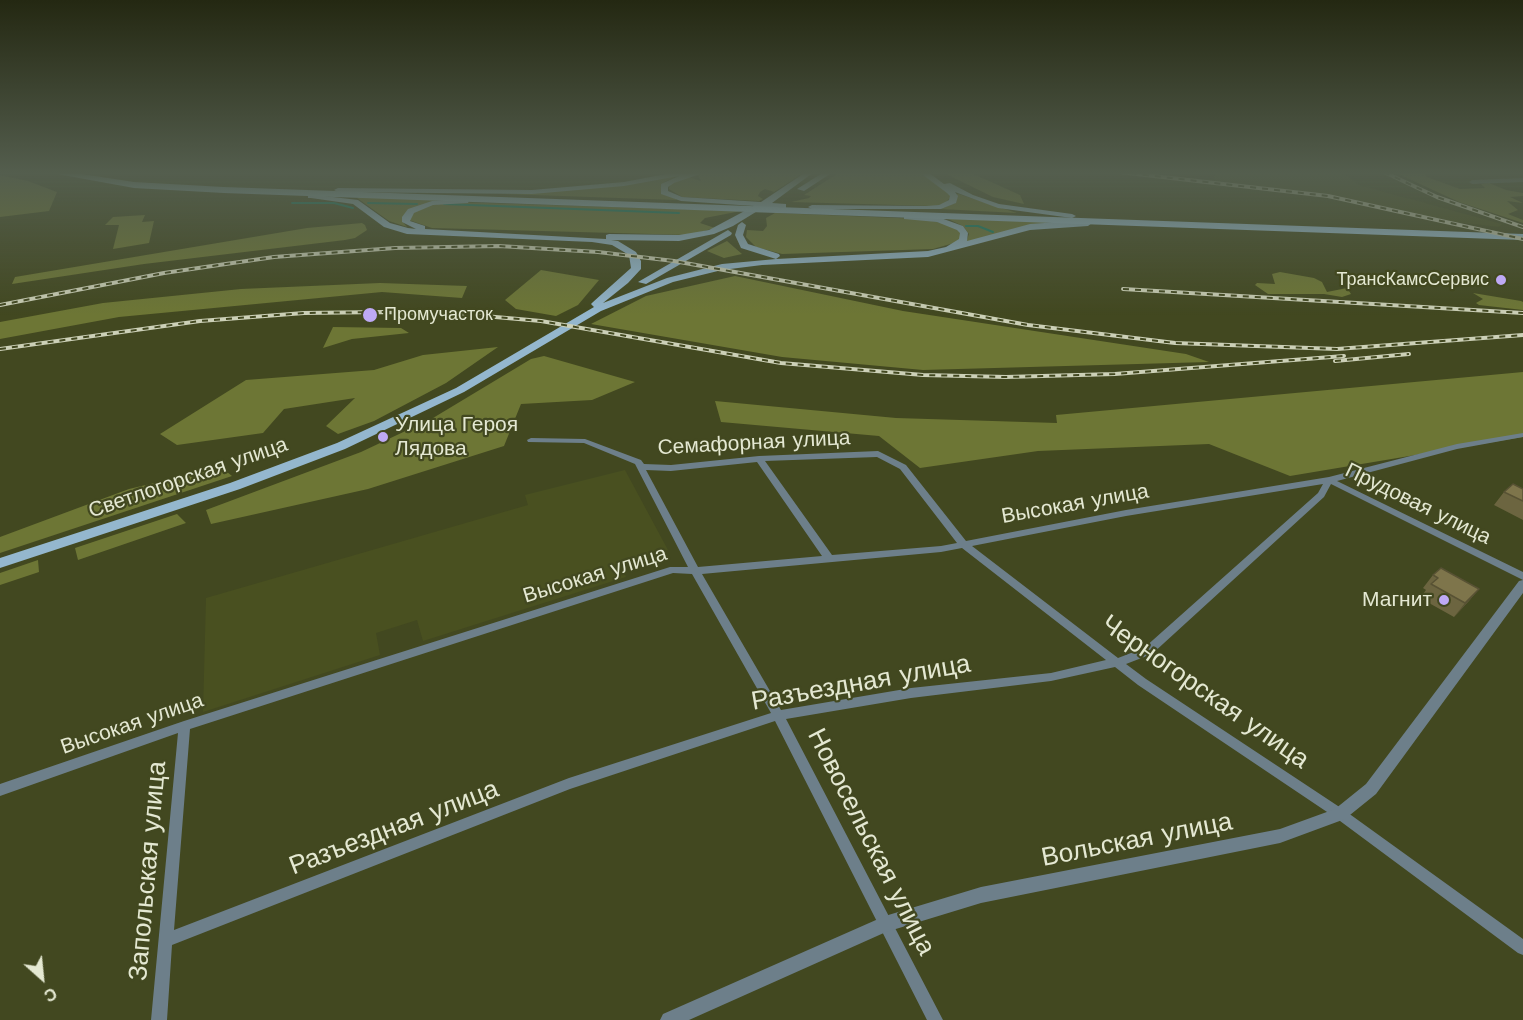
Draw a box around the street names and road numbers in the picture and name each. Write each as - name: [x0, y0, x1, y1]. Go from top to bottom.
- street label: Семафорная улица: [657, 425, 851, 461]
- street label: Светлогорская улица: [85, 432, 291, 524]
- street label: Прудовая улица: [1341, 458, 1495, 550]
- street label: Высокая улица: [999, 479, 1151, 529]
- street label: Высокая улица: [520, 541, 670, 609]
- street label: Черногорская улица: [1095, 608, 1315, 776]
- street label: Разъездная улица: [749, 648, 973, 718]
- street label: Высокая улица: [57, 688, 207, 760]
- street label: Новосельская улица: [800, 723, 942, 961]
- street label: Запольская улица: [123, 760, 173, 982]
- street label: Разъездная улица: [285, 774, 503, 882]
- street label: Вольская улица: [1039, 806, 1235, 874]

